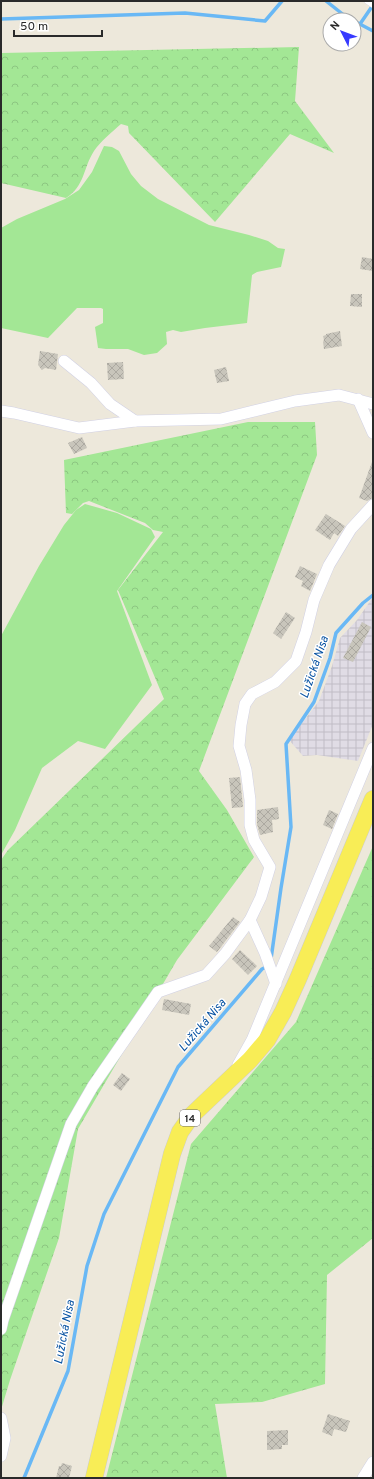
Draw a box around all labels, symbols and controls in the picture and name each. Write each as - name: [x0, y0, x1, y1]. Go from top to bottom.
- scale bar: [14, 12, 102, 38]
- north arrow: [322, 12, 362, 52]
- text: N: [327, 18, 343, 34]
- text: 50 m: [20, 19, 48, 35]
- water label: Lužická Nisa: [297, 633, 333, 701]
- water label: Lužická Nisa: [175, 995, 231, 1055]
- road number: 14: [180, 1110, 200, 1126]
- water label: Lužická Nisa: [51, 1298, 79, 1366]

